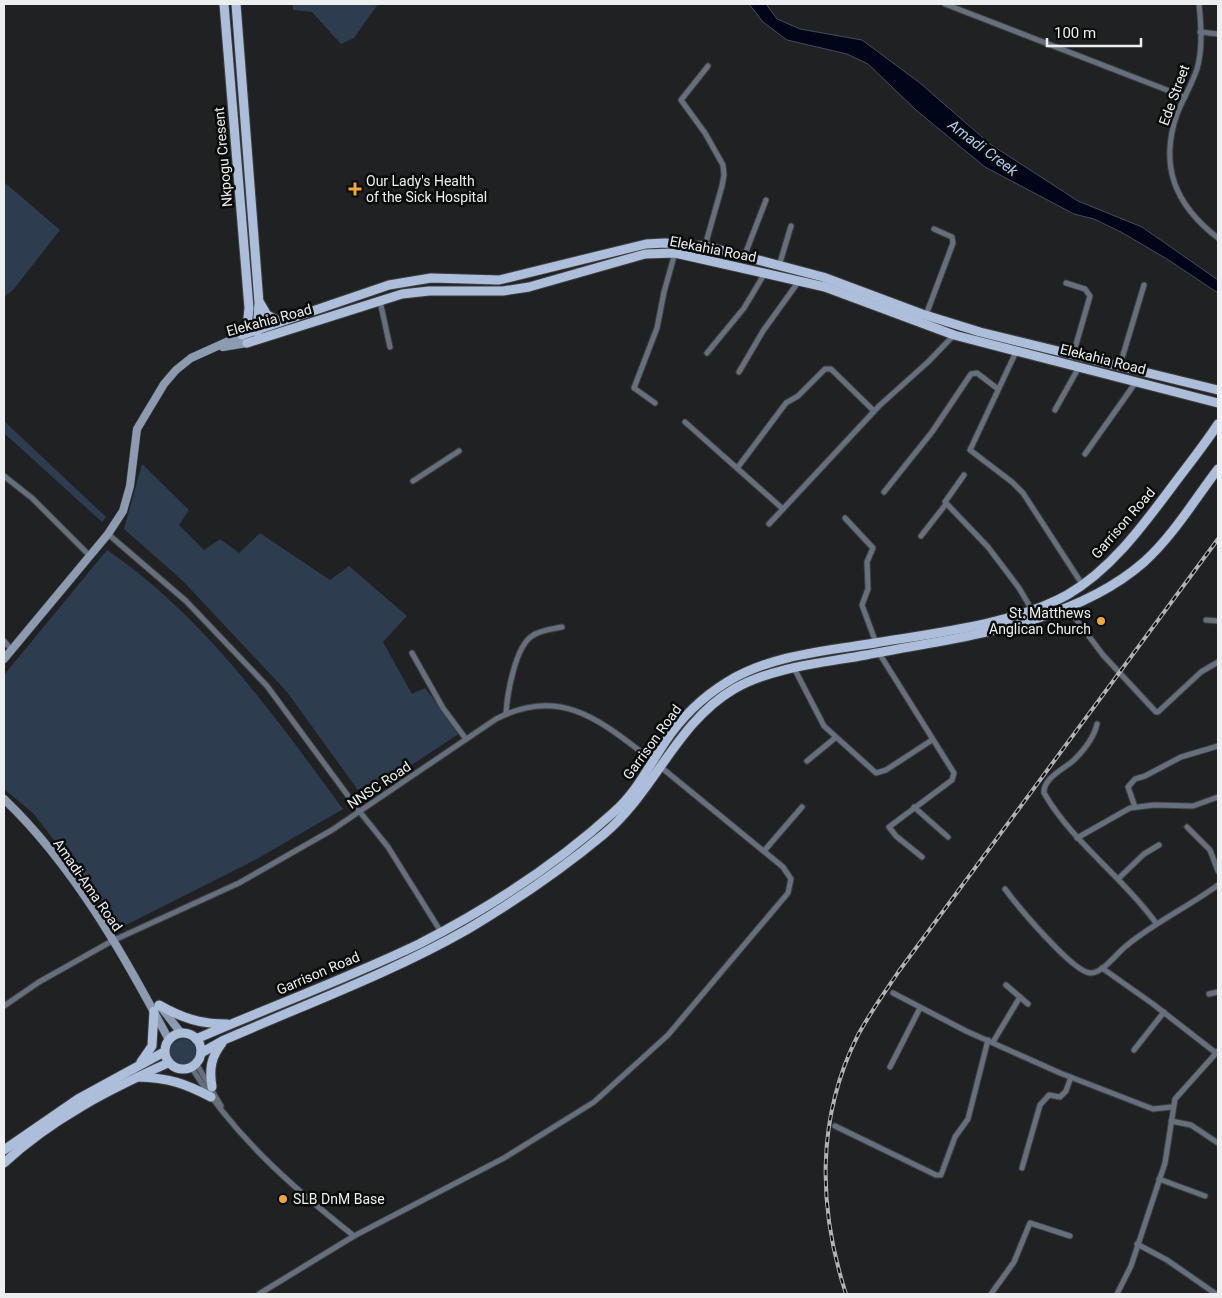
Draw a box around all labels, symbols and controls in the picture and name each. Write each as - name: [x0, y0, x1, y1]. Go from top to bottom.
- scale bar: [1047, 15, 1141, 47]
- text: 100 m: [1054, 24, 1096, 42]
- street label: Ede Street: [1156, 62, 1193, 128]
- street label: Nkpogu Cresent: [211, 106, 235, 208]
- water label: Amadi Creek: [944, 115, 1022, 180]
- place label: Our Lady's Health of the Sick Hospital: [366, 173, 487, 205]
- marker: Our Lady's Health of the Sick Hospital: [348, 182, 362, 196]
- street label: Elekahia Road: [668, 233, 758, 265]
- street label: Elekahia Road: [225, 301, 313, 339]
- street label: Elekahia Road: [1058, 341, 1148, 377]
- street label: Garrison Road: [1088, 484, 1158, 562]
- place label: St. Matthews Anglican Church: [989, 605, 1091, 637]
- marker: St. Matthews Anglican Church: [1095, 615, 1107, 627]
- street label: Garrison Road: [619, 701, 685, 783]
- street label: NNSC Road: [344, 758, 414, 812]
- street label: Amadi-Ama Road: [50, 836, 126, 934]
- street label: Garrison Road: [274, 948, 362, 998]
- place label: SLB DnM Base: [293, 1191, 385, 1207]
- marker: SLB DnM Base: [277, 1193, 289, 1205]

